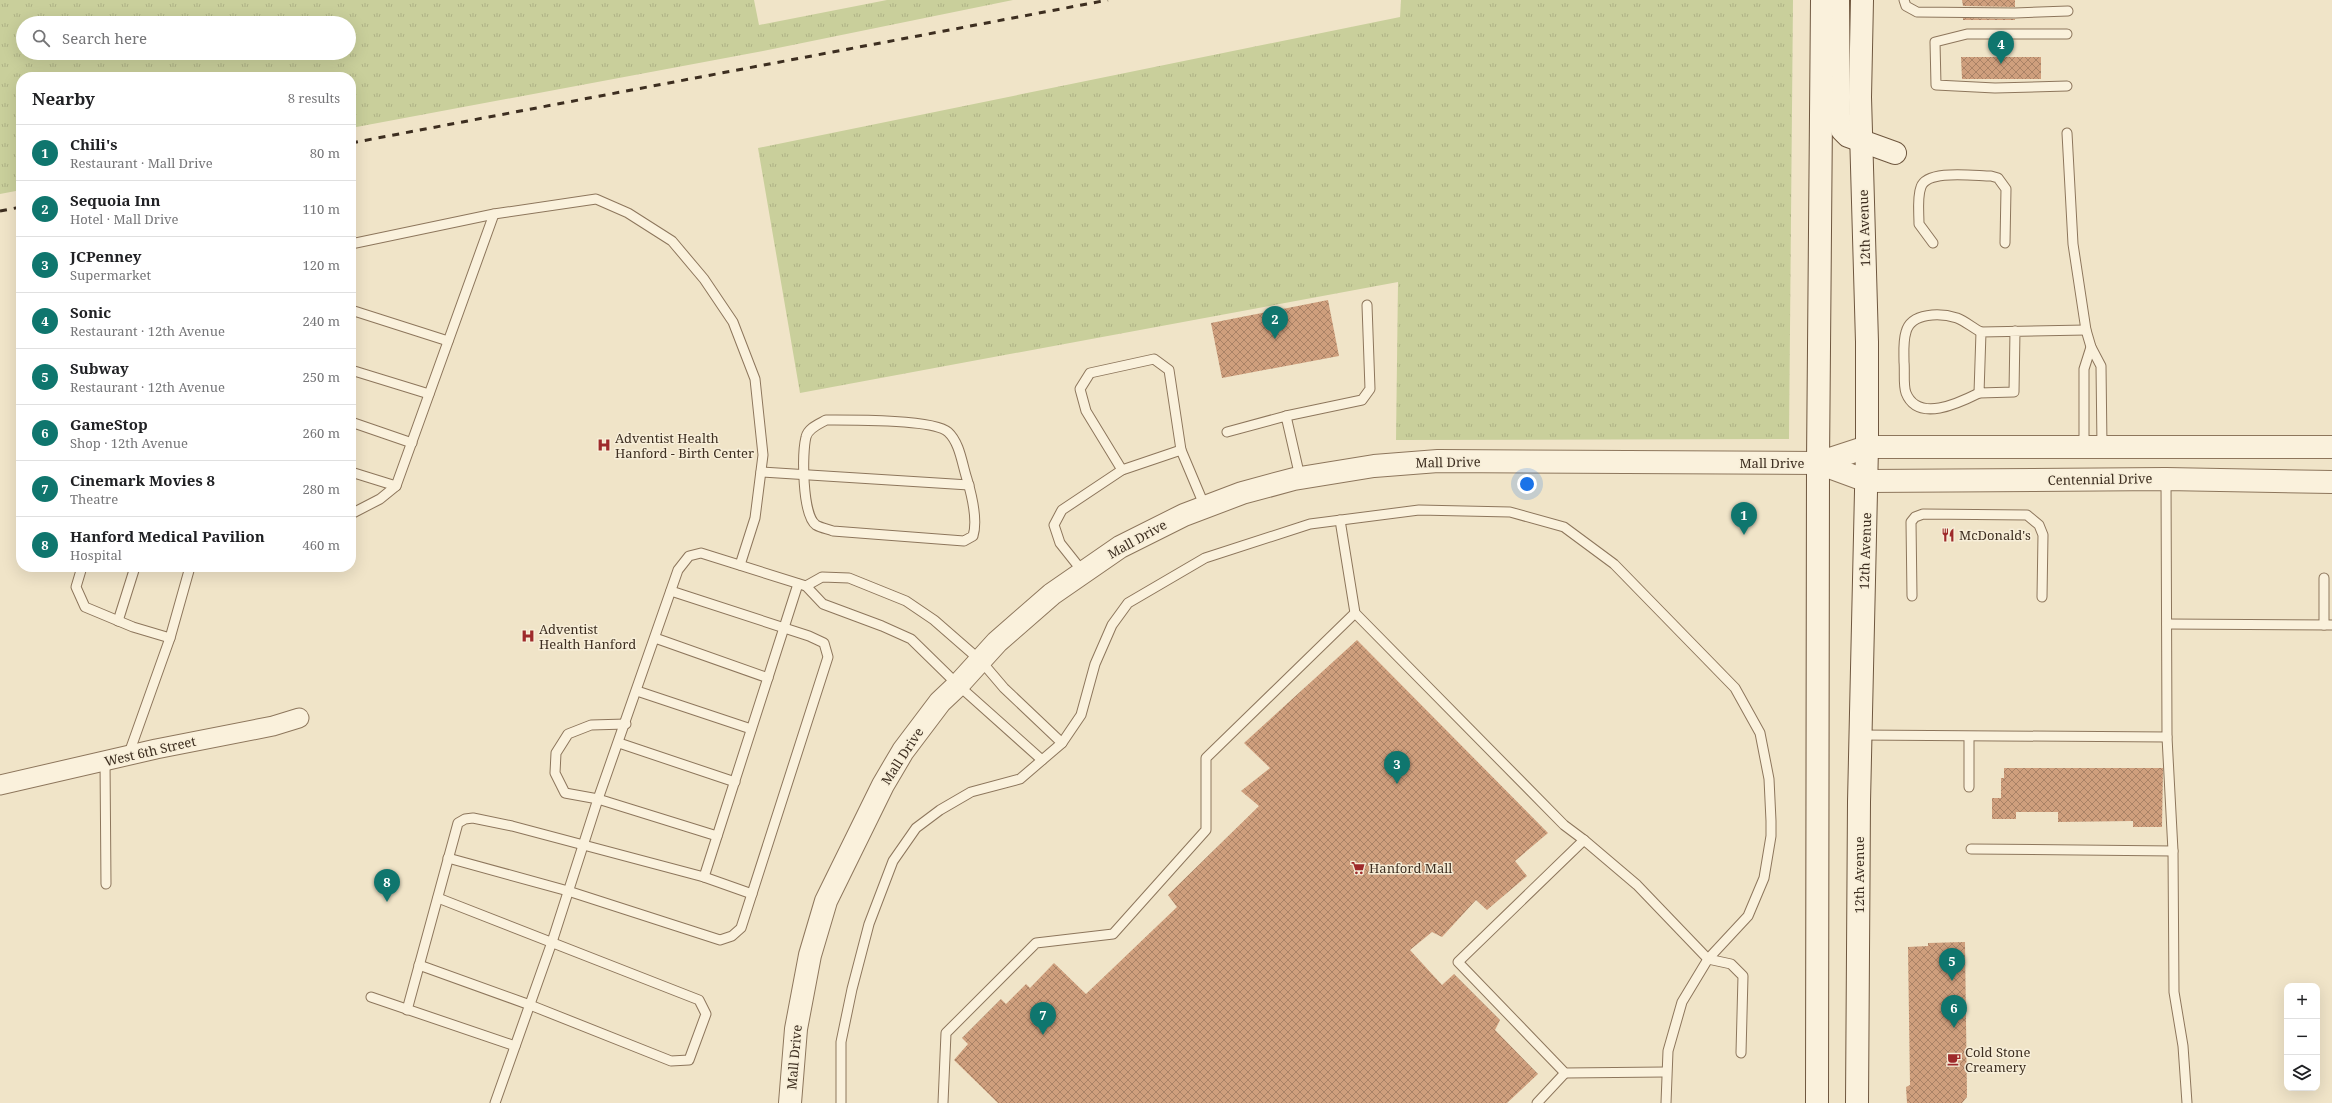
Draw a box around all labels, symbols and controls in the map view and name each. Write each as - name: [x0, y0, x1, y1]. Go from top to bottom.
- search box: [16, 16, 356, 60]
- icon: search: [30, 27, 52, 49]
- text: Search here: [62, 28, 147, 48]
- pin: 4: [1988, 31, 2014, 64]
- text: Nearby: [32, 87, 95, 110]
- text: 8 results: [288, 89, 340, 107]
- text: Chili's: [70, 134, 117, 154]
- text: 1: [41, 144, 49, 162]
- text: 80 m: [310, 144, 340, 162]
- text: Restaurant · Mall Drive: [70, 154, 213, 172]
- street label: 12th Avenue: [1854, 189, 1874, 267]
- text: Sequoia Inn: [70, 190, 160, 210]
- text: 2: [41, 200, 49, 218]
- text: 110 m: [303, 200, 340, 218]
- text: Hotel · Mall Drive: [70, 210, 179, 228]
- text: JCPenney: [70, 246, 141, 266]
- text: 3: [41, 256, 49, 274]
- text: 120 m: [303, 256, 340, 274]
- text: Supermarket: [70, 266, 151, 284]
- text: Sonic: [70, 302, 111, 322]
- pin: 2: [1262, 306, 1288, 339]
- text: 4: [41, 312, 49, 330]
- text: 240 m: [303, 312, 340, 330]
- text: Restaurant · 12th Avenue: [70, 322, 225, 340]
- text: Subway: [70, 358, 129, 378]
- text: 5: [41, 368, 49, 386]
- text: 250 m: [303, 368, 340, 386]
- text: Restaurant · 12th Avenue: [70, 378, 225, 396]
- text: GameStop: [70, 414, 148, 434]
- text: 6: [41, 424, 49, 442]
- text: 260 m: [303, 424, 340, 442]
- place label: Adventist Health Hanford - Birth Center: [615, 429, 754, 462]
- text: Shop · 12th Avenue: [70, 434, 188, 452]
- hospital icon: Adventist Health Hanford - Birth Center: [596, 437, 612, 453]
- street label: Mall Drive: [1415, 452, 1481, 472]
- street label: Mall Drive: [1739, 454, 1805, 472]
- street label: Centennial Drive: [2047, 469, 2153, 489]
- text: Cinemark Movies 8: [70, 470, 215, 490]
- your location: [1517, 474, 1537, 494]
- text: 7: [41, 480, 49, 498]
- text: 280 m: [303, 480, 340, 498]
- text: Theatre: [70, 490, 118, 508]
- pin: 1: [1731, 502, 1757, 535]
- street label: 12th Avenue: [1855, 512, 1875, 590]
- street label: Mall Drive: [1104, 515, 1170, 563]
- text: Hanford Medical Pavilion: [70, 526, 265, 546]
- place label: McDonald's: [1959, 526, 2031, 544]
- restaurant icon: McDonald's: [1940, 527, 1956, 543]
- text: 8: [41, 536, 49, 554]
- text: 460 m: [303, 536, 340, 554]
- text: Hospital: [70, 546, 122, 564]
- place label: Adventist Health Hanford: [539, 620, 636, 653]
- hospital icon: Adventist Health Hanford: [520, 628, 536, 644]
- street label: Mall Drive: [877, 724, 927, 788]
- street label: West 6th Street: [102, 732, 198, 770]
- pin: 3: [1384, 751, 1410, 784]
- street label: 12th Avenue: [1850, 836, 1868, 914]
- place label: Hanford Mall: [1369, 859, 1452, 877]
- supermarket icon: Hanford Mall: [1350, 860, 1366, 876]
- pin: 8: [374, 869, 400, 902]
- pin: 5: [1939, 948, 1965, 981]
- map controls: [2284, 983, 2320, 1091]
- button: +: [2284, 983, 2320, 1019]
- pin: 6: [1941, 995, 1967, 1028]
- pin: 7: [1030, 1002, 1056, 1035]
- button: −: [2284, 1019, 2320, 1055]
- street label: Mall Drive: [782, 1024, 806, 1090]
- place label: Cold Stone Creamery: [1965, 1043, 2030, 1076]
- cafe icon: Cold Stone Creamery: [1946, 1051, 1962, 1067]
- button: layers: [2284, 1055, 2320, 1091]

